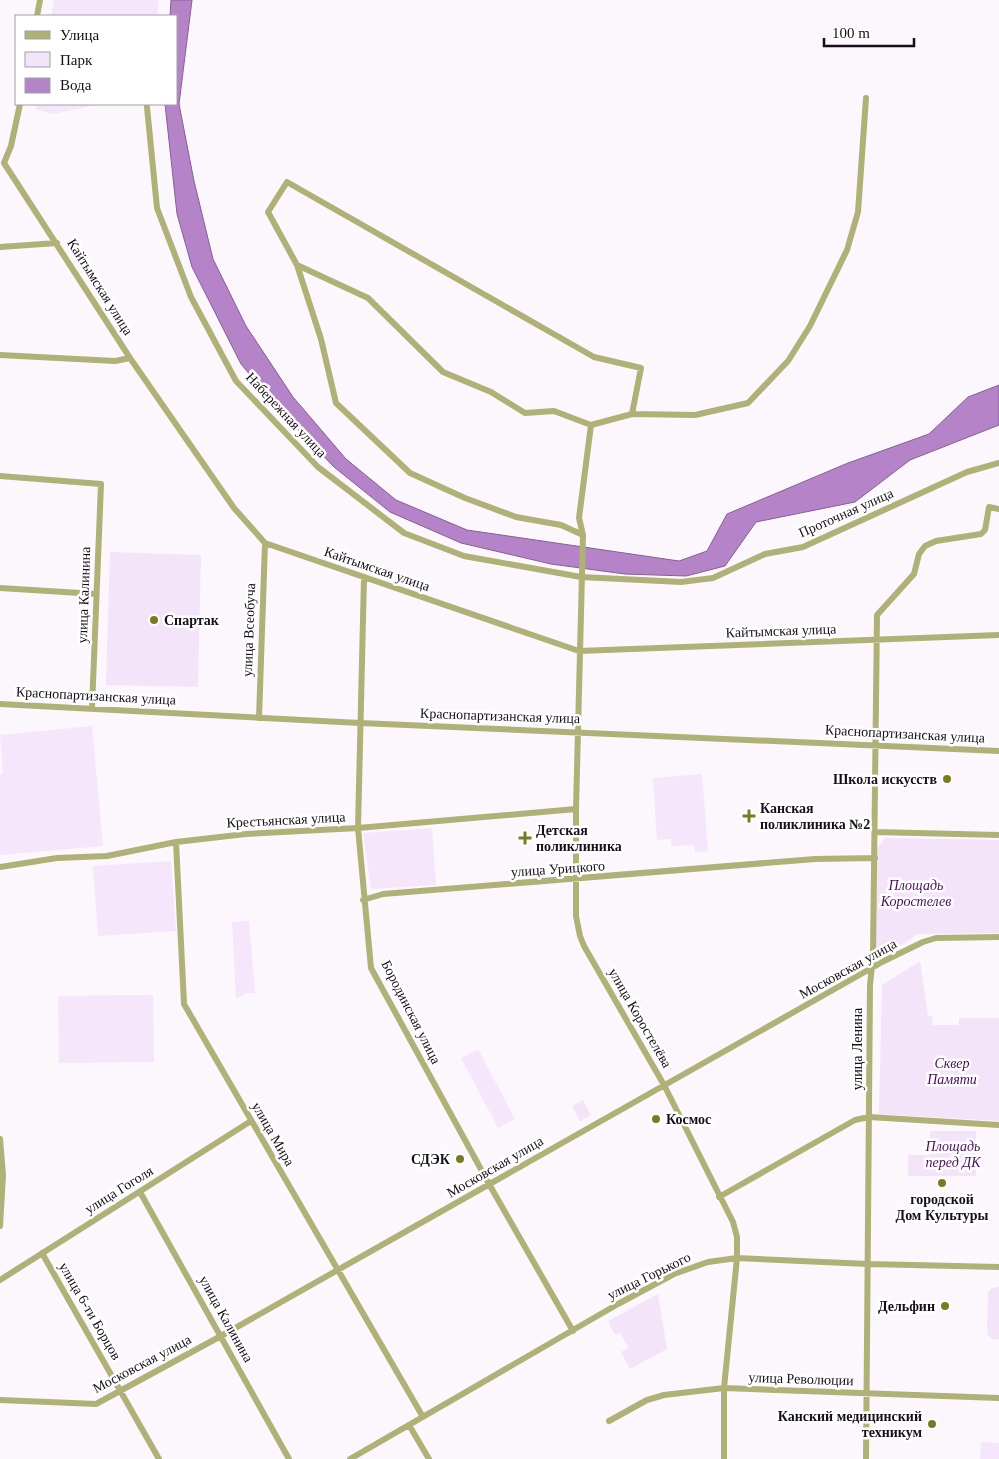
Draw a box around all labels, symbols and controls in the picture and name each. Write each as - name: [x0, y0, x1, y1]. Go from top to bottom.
- legend: [15, 15, 178, 105]
- scale bar: [824, 15, 914, 47]
- text: 100 m: [832, 25, 870, 41]
- text: Улица: [60, 27, 99, 43]
- text: Парк: [60, 52, 93, 68]
- text: Вода: [60, 77, 92, 93]
- street label: Кайтымская улица: [64, 236, 136, 339]
- street label: Набережная улица: [243, 369, 330, 461]
- street label: Проточная улица: [796, 485, 896, 541]
- street label: Кайтымская улица: [322, 544, 433, 594]
- street label: улица Калинина: [75, 546, 93, 644]
- street label: улица Всеобуча: [240, 582, 258, 677]
- place label: Спартак: [164, 613, 220, 628]
- marker: Спартак: [148, 614, 160, 626]
- street label: Кайтымская улица: [725, 622, 837, 640]
- street label: Краснопартизанская улица: [16, 684, 177, 708]
- street label: Краснопартизанская улица: [420, 706, 581, 726]
- street label: Краснопартизанская улица: [825, 722, 986, 746]
- place label: Школа искусств: [833, 772, 937, 787]
- marker: Школа искусств: [941, 773, 953, 785]
- place label: Канская поликлиника №2: [760, 801, 870, 832]
- street label: Крестьянская улица: [226, 809, 347, 831]
- marker: Канская поликлиника №2: [742, 809, 756, 823]
- place label: Детская поликлиника: [536, 823, 622, 854]
- marker: Детская поликлиника: [518, 831, 532, 845]
- street label: улица Урицкого: [510, 858, 606, 880]
- park label: Площадь Коростелев: [880, 878, 951, 909]
- street label: Московская улица: [797, 936, 900, 1002]
- street label: Бородинская улица: [378, 958, 444, 1067]
- street label: улица Коростелёва: [605, 966, 675, 1071]
- street label: улица Ленина: [850, 1007, 865, 1090]
- park label: Сквер Памяти: [926, 1056, 977, 1087]
- street label: улица Мира: [249, 1099, 298, 1169]
- place label: Космос: [666, 1112, 711, 1127]
- marker: Космос: [650, 1113, 662, 1125]
- street label: Московская улица: [444, 1133, 547, 1201]
- park label: Площадь перед ДК: [925, 1139, 981, 1170]
- place label: СДЭК: [411, 1152, 451, 1167]
- marker: СДЭК: [454, 1153, 466, 1165]
- street label: улица Гоголя: [82, 1163, 156, 1217]
- marker: городской Дом Культуры: [936, 1177, 948, 1189]
- place label: городской Дом Культуры: [896, 1192, 989, 1223]
- street label: улица Горького: [605, 1249, 693, 1303]
- street label: улица 6-ти Борцов: [56, 1260, 124, 1363]
- street label: улица Калинина: [196, 1273, 256, 1366]
- place label: Дельфин: [878, 1299, 935, 1314]
- marker: Дельфин: [939, 1300, 951, 1312]
- street label: Московская улица: [90, 1331, 194, 1396]
- street label: улица Революции: [748, 1370, 854, 1388]
- place label: Канский медицинский техникум: [778, 1409, 922, 1440]
- marker: Канский медицинский техникум: [926, 1418, 938, 1430]

